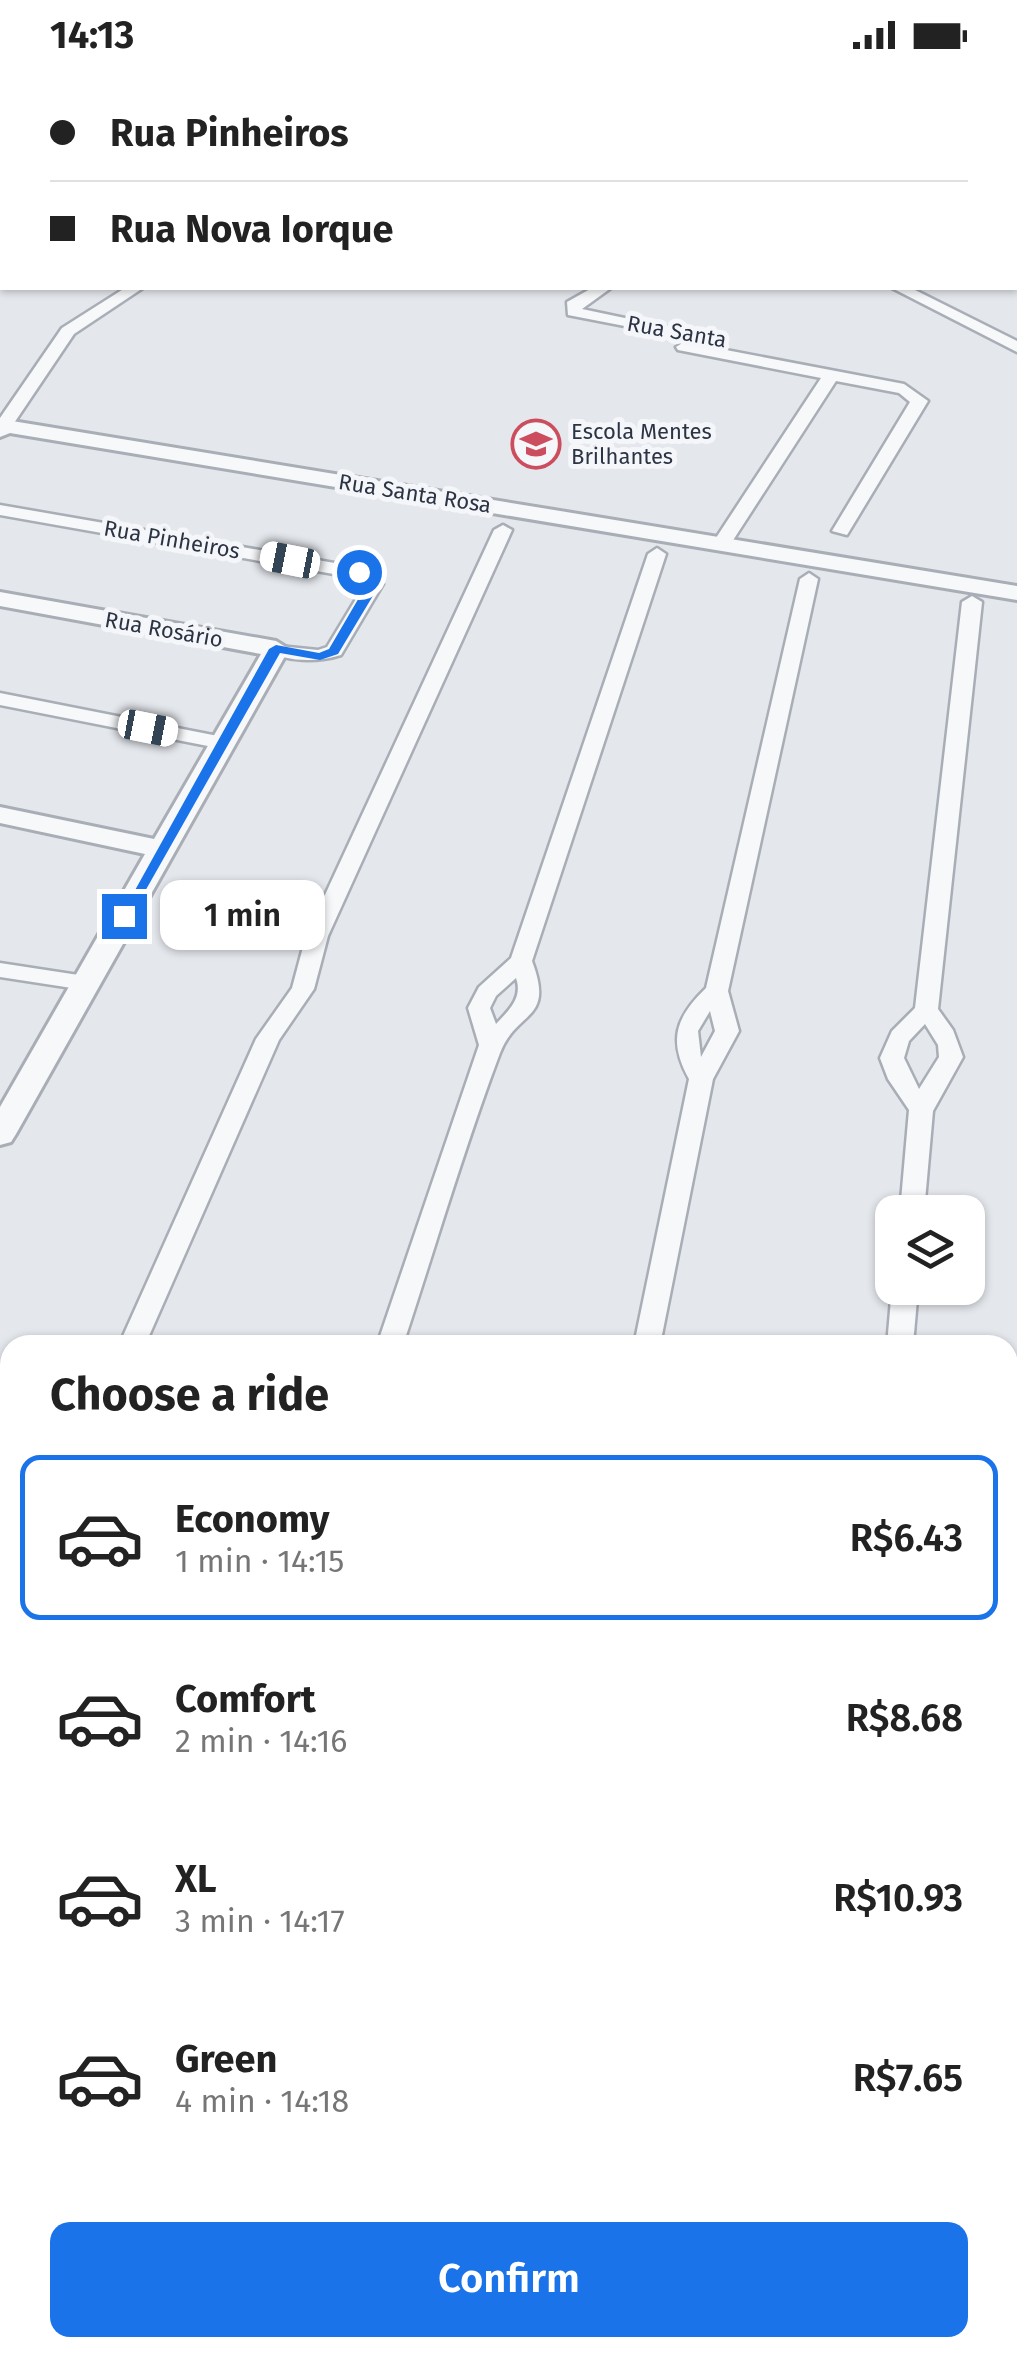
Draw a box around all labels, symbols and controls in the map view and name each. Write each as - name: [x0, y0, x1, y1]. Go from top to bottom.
- text: 14:13: [50, 12, 134, 58]
- text: Rua Pinheiros: [110, 110, 349, 156]
- text: Rua Nova Iorque: [110, 206, 394, 252]
- street label: Rua Santa: [625, 309, 729, 354]
- school or university icon: Escola Mentes Brilhantes: [510, 418, 562, 470]
- place label: Escola Mentes Brilhantes: [571, 418, 712, 470]
- street label: Rua Santa Rosa: [337, 468, 493, 519]
- street label: Rua Pinheiros: [102, 514, 242, 565]
- car: [258, 540, 322, 580]
- route start: [337, 550, 382, 595]
- street label: Rua Rosário: [103, 606, 225, 653]
- car: [116, 708, 180, 748]
- callout: 1 min: [159, 881, 324, 951]
- route end: [102, 894, 147, 939]
- text: 1 min: [204, 896, 281, 934]
- map controls: [875, 1195, 985, 1305]
- button: layers: [875, 1195, 985, 1305]
- text: Choose a ride: [50, 1368, 329, 1422]
- icon: car: [55, 1493, 145, 1583]
- text: Economy: [175, 1496, 330, 1542]
- text: R$6.43: [850, 1515, 963, 1561]
- text: 1 min · 14:15: [175, 1542, 344, 1580]
- icon: car: [55, 1673, 145, 1763]
- text: Comfort: [175, 1676, 316, 1722]
- text: R$8.68: [846, 1695, 963, 1741]
- text: 2 min · 14:16: [175, 1722, 347, 1760]
- icon: car: [55, 1853, 145, 1943]
- text: XL: [175, 1856, 217, 1902]
- text: R$10.93: [833, 1875, 963, 1921]
- text: 3 min · 14:17: [175, 1902, 345, 1940]
- icon: car: [55, 2033, 145, 2123]
- text: Green: [175, 2036, 278, 2082]
- text: R$7.65: [853, 2055, 963, 2101]
- text: 4 min · 14:18: [175, 2082, 349, 2120]
- button: Confirm: [50, 2222, 968, 2337]

